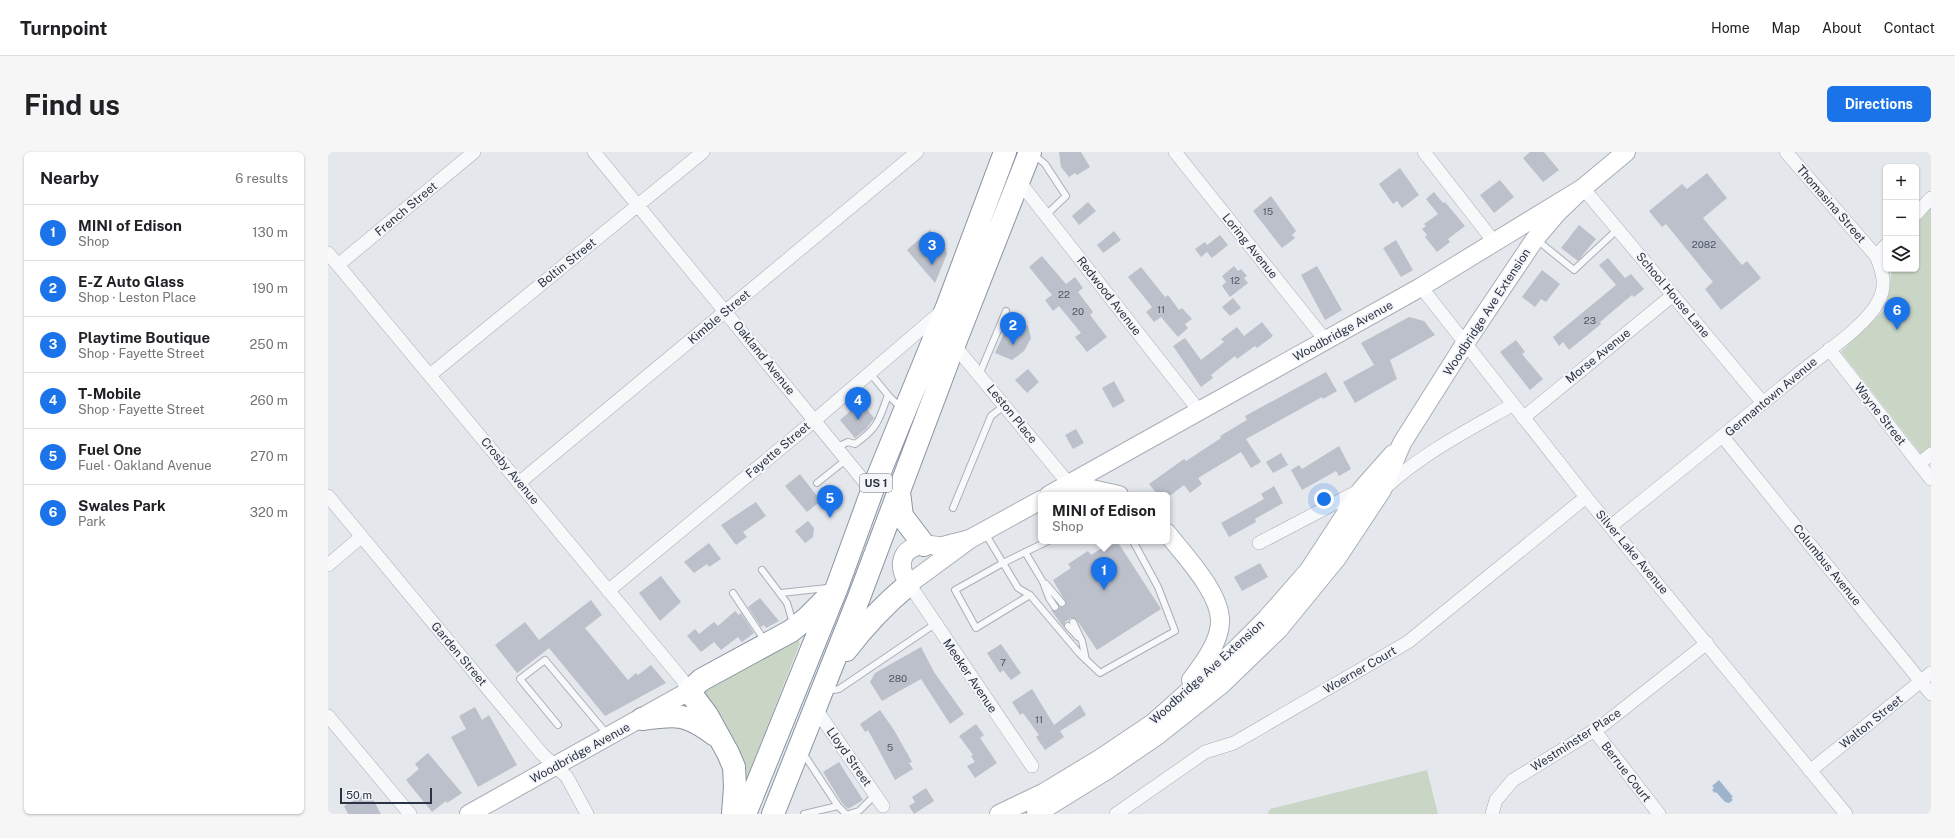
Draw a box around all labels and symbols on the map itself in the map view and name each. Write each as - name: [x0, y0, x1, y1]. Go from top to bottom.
- street label: Thomasina Street: [1793, 162, 1869, 246]
- street label: French Street: [372, 179, 440, 239]
- house number: 15: [1263, 205, 1273, 217]
- street label: Loring Avenue: [1219, 211, 1281, 282]
- pin: 3: [919, 232, 945, 265]
- street label: Boltin Street: [535, 235, 599, 291]
- house number: 2082: [1692, 238, 1716, 250]
- street label: Woodbridge Ave Extension: [1441, 246, 1533, 378]
- street label: School House Lane: [1633, 249, 1713, 341]
- street label: Redwood Avenue: [1074, 254, 1144, 338]
- house number: 12: [1230, 274, 1240, 286]
- street label: Kimble Street: [685, 287, 753, 347]
- house number: 22: [1058, 288, 1070, 300]
- pin: 6: [1884, 297, 1910, 330]
- street label: Woodbridge Avenue: [1291, 298, 1395, 364]
- house number: 11: [1157, 303, 1165, 315]
- house number: 20: [1072, 305, 1084, 317]
- pin: 2: [1000, 312, 1026, 345]
- house number: 23: [1584, 314, 1596, 326]
- street label: Oakland Avenue: [730, 318, 798, 398]
- street label: Morse Avenue: [1563, 326, 1633, 386]
- street label: Germantown Avenue: [1722, 354, 1820, 440]
- street label: Wayne Street: [1851, 380, 1909, 448]
- street label: Leston Place: [984, 382, 1040, 446]
- pin: 4: [845, 387, 871, 420]
- street label: Fayette Street: [743, 419, 813, 481]
- street label: Crosby Avenue: [478, 435, 542, 508]
- road number: US 1: [860, 474, 892, 492]
- pin: 5: [817, 485, 843, 518]
- your location: [1314, 489, 1334, 509]
- street label: Silver Lake Avenue: [1593, 507, 1671, 597]
- street label: Columbus Avenue: [1790, 522, 1864, 608]
- pin: 1: [1091, 557, 1117, 590]
- street label: Woodbridge Ave Extension: [1147, 617, 1267, 727]
- street label: Garden Street: [428, 619, 490, 689]
- street label: Meeker Avenue: [940, 636, 1000, 716]
- street label: Woerner Court: [1321, 643, 1399, 696]
- house number: 7: [1000, 656, 1006, 668]
- house number: 280: [889, 672, 907, 684]
- street label: Walton Street: [1837, 692, 1906, 752]
- street label: Westminster Place: [1528, 706, 1624, 774]
- house number: 11: [1035, 713, 1043, 725]
- street label: Woodbridge Avenue: [528, 720, 632, 786]
- street label: Lloyd Street: [824, 725, 875, 789]
- street label: Berrue Court: [1598, 739, 1654, 805]
- house number: 5: [887, 741, 893, 753]
- scale bar: [340, 786, 432, 805]

